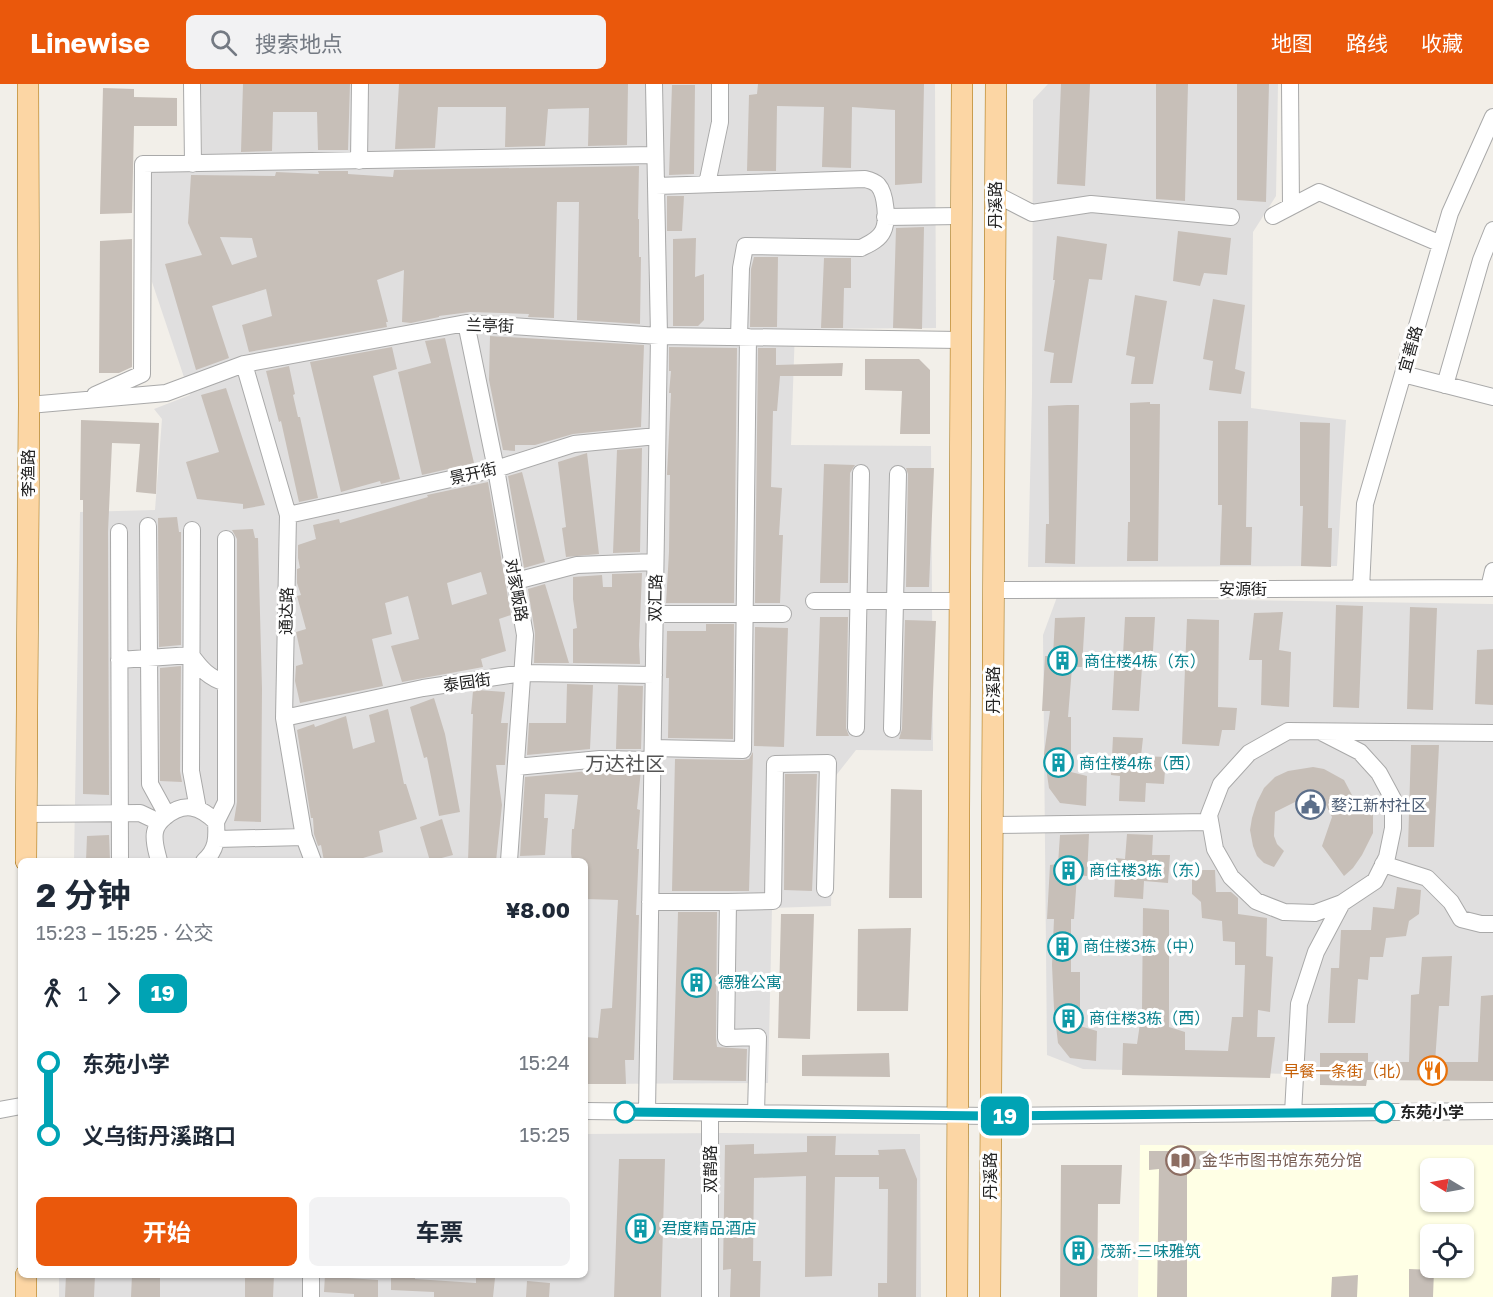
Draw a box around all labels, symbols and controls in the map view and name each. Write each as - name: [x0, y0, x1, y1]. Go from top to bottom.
- search box: [186, 15, 606, 69]
- text: Linewise: [30, 26, 150, 59]
- icon: search: [207, 26, 240, 59]
- text: 搜索地点: [255, 30, 343, 57]
- text: 地图: [1271, 30, 1313, 56]
- text: 路线: [1346, 30, 1388, 56]
- text: 收藏: [1421, 30, 1463, 56]
- street label: 丹溪路: [985, 181, 1005, 229]
- street label: 兰亭街: [466, 314, 514, 336]
- street label: 宜善路: [1394, 323, 1426, 375]
- street label: 李渔路: [18, 449, 38, 497]
- street label: 景开街: [447, 458, 499, 488]
- street label: 对家畈路: [502, 557, 532, 623]
- street label: 双汇路: [645, 574, 665, 622]
- street label: 安源街: [1219, 579, 1267, 599]
- street label: 通达路: [276, 587, 296, 635]
- building icon: 商住楼4栋（东）: [1047, 645, 1079, 677]
- place label: 商住楼4栋（东）: [1084, 651, 1206, 671]
- street label: 丹溪路: [983, 666, 1003, 714]
- street label: 泰园街: [442, 669, 492, 695]
- building icon: 商住楼4栋（西）: [1042, 747, 1074, 779]
- district label: 万达社区: [585, 751, 665, 775]
- place label: 商住楼4栋（西）: [1079, 753, 1201, 773]
- public building icon: 婺江新村社区: [1294, 789, 1326, 821]
- place label: 婺江新村社区: [1331, 795, 1427, 815]
- building icon: 商住楼3栋（东）: [1052, 854, 1084, 886]
- place label: 商住楼3栋（东）: [1089, 860, 1210, 880]
- text: 2 分钟: [36, 875, 130, 914]
- text: ¥8.00: [506, 896, 570, 923]
- text: 15:23 – 15:25 · 公交: [36, 920, 214, 944]
- building icon: 商住楼3栋（中）: [1046, 930, 1078, 962]
- place label: 商住楼3栋（中）: [1083, 936, 1204, 956]
- building icon: 德雅公寓: [681, 966, 713, 998]
- place label: 德雅公寓: [718, 972, 782, 992]
- icon: walk: [36, 977, 69, 1010]
- icon: forward: [97, 977, 130, 1010]
- text: 19: [151, 980, 175, 1006]
- text: 1: [78, 981, 88, 1005]
- building icon: 商住楼3栋（西）: [1052, 1002, 1084, 1034]
- place label: 商住楼3栋（西）: [1089, 1008, 1210, 1028]
- text: 东苑小学: [82, 1050, 170, 1077]
- text: 15:24: [519, 1050, 570, 1074]
- restaurant icon: 早餐一条街（北）: [1416, 1055, 1448, 1087]
- place label: 早餐一条街（北）: [1283, 1061, 1411, 1081]
- line badge: 19: [978, 1096, 1032, 1136]
- unlabelled marker: [614, 1101, 636, 1123]
- marker: 东苑小学: [1373, 1101, 1395, 1123]
- place label: 东苑小学: [1400, 1102, 1464, 1122]
- text: 19: [993, 1103, 1017, 1129]
- text: 义乌街丹溪路口: [82, 1122, 236, 1149]
- text: 15:25: [520, 1122, 570, 1146]
- library icon: 金华市图书馆东苑分馆: [1165, 1144, 1197, 1176]
- street label: 双鹊路: [700, 1145, 720, 1193]
- place label: 金华市图书馆东苑分馆: [1202, 1150, 1362, 1170]
- street label: 丹溪路: [980, 1152, 1000, 1200]
- north arrow: [1420, 1158, 1474, 1212]
- map controls: [1420, 1158, 1474, 1278]
- button: 开始: [36, 1197, 297, 1266]
- button: 车票: [309, 1197, 570, 1266]
- building icon: 君度精品酒店: [624, 1212, 656, 1244]
- place label: 君度精品酒店: [661, 1218, 757, 1238]
- button: locate: [1420, 1224, 1474, 1278]
- building icon: 茂新·三味雅筑: [1063, 1235, 1095, 1267]
- place label: 茂新·三味雅筑: [1100, 1241, 1201, 1261]

